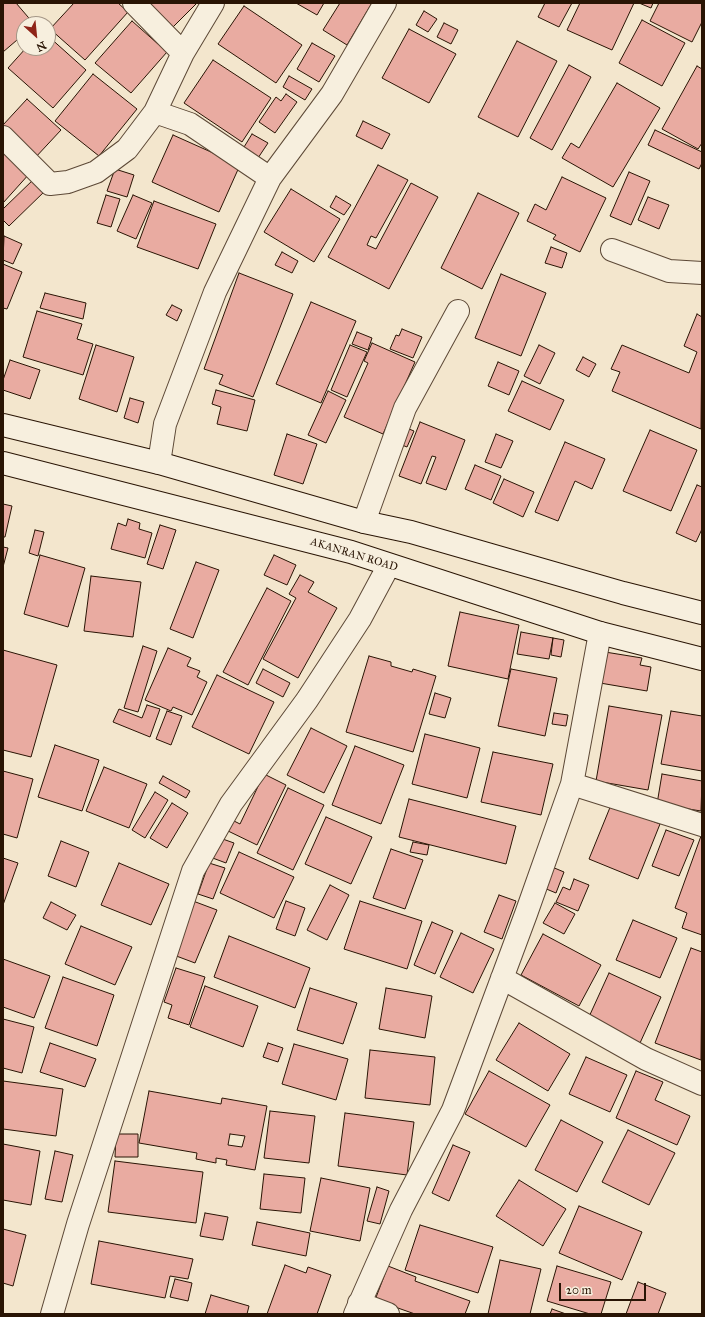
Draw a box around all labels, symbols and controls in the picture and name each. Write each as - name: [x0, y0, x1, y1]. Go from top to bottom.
- north arrow: [16, 16, 56, 56]
- text: N: [34, 38, 48, 54]
- street label: AKANRAN ROAD: [309, 535, 399, 575]
- scale bar: [561, 1275, 648, 1301]
- text: 20 m: [566, 1283, 592, 1297]

